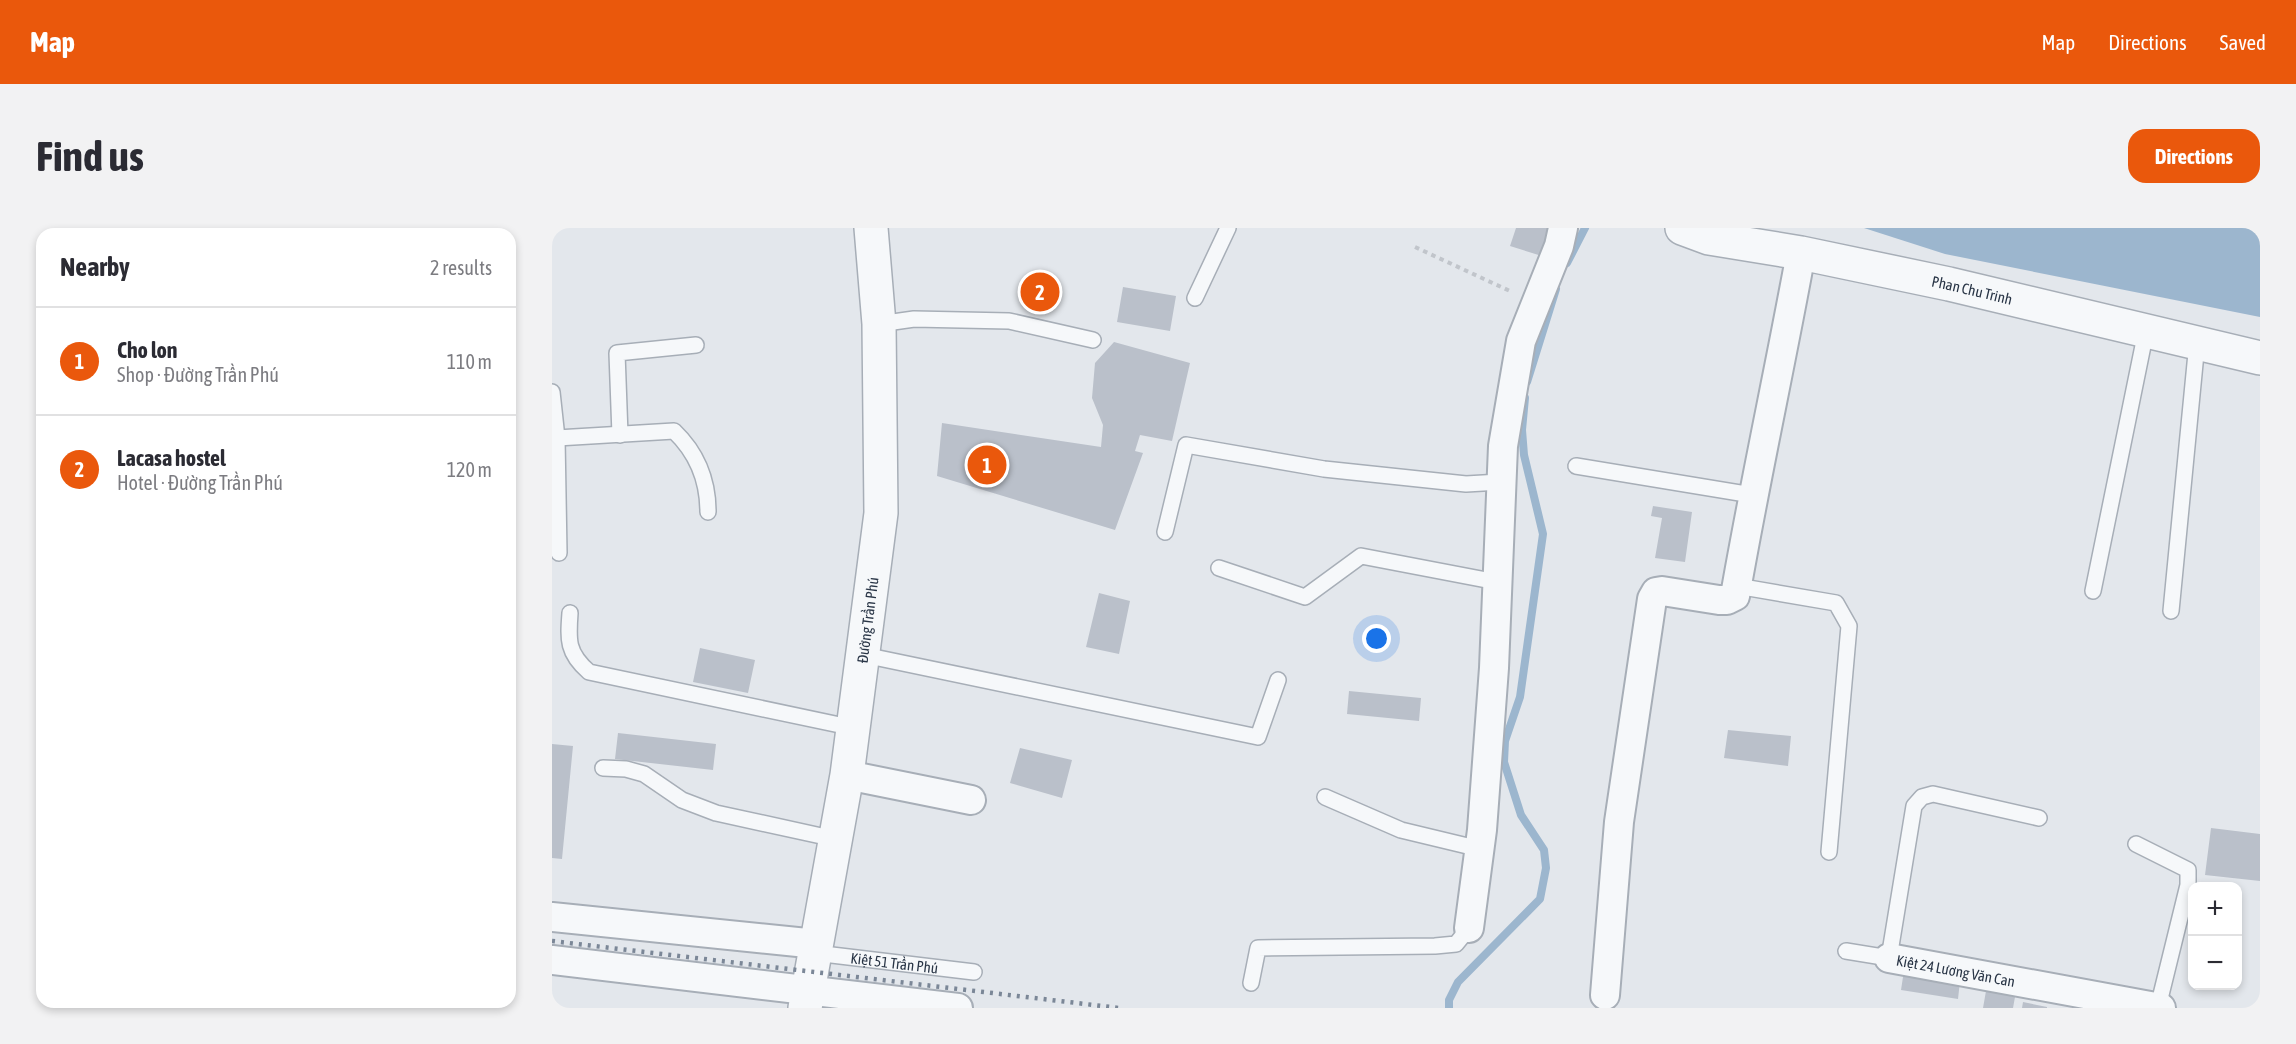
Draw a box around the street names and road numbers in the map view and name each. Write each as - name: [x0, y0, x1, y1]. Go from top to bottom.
- street label: Phan Chu Trinh: [1930, 272, 2014, 307]
- street label: Đường Trần Phú: [853, 576, 881, 664]
- street label: Kiệt 51 Trần Phú: [850, 949, 939, 976]
- street label: Kiệt 24 Lương Văn Can: [1895, 951, 2017, 990]

